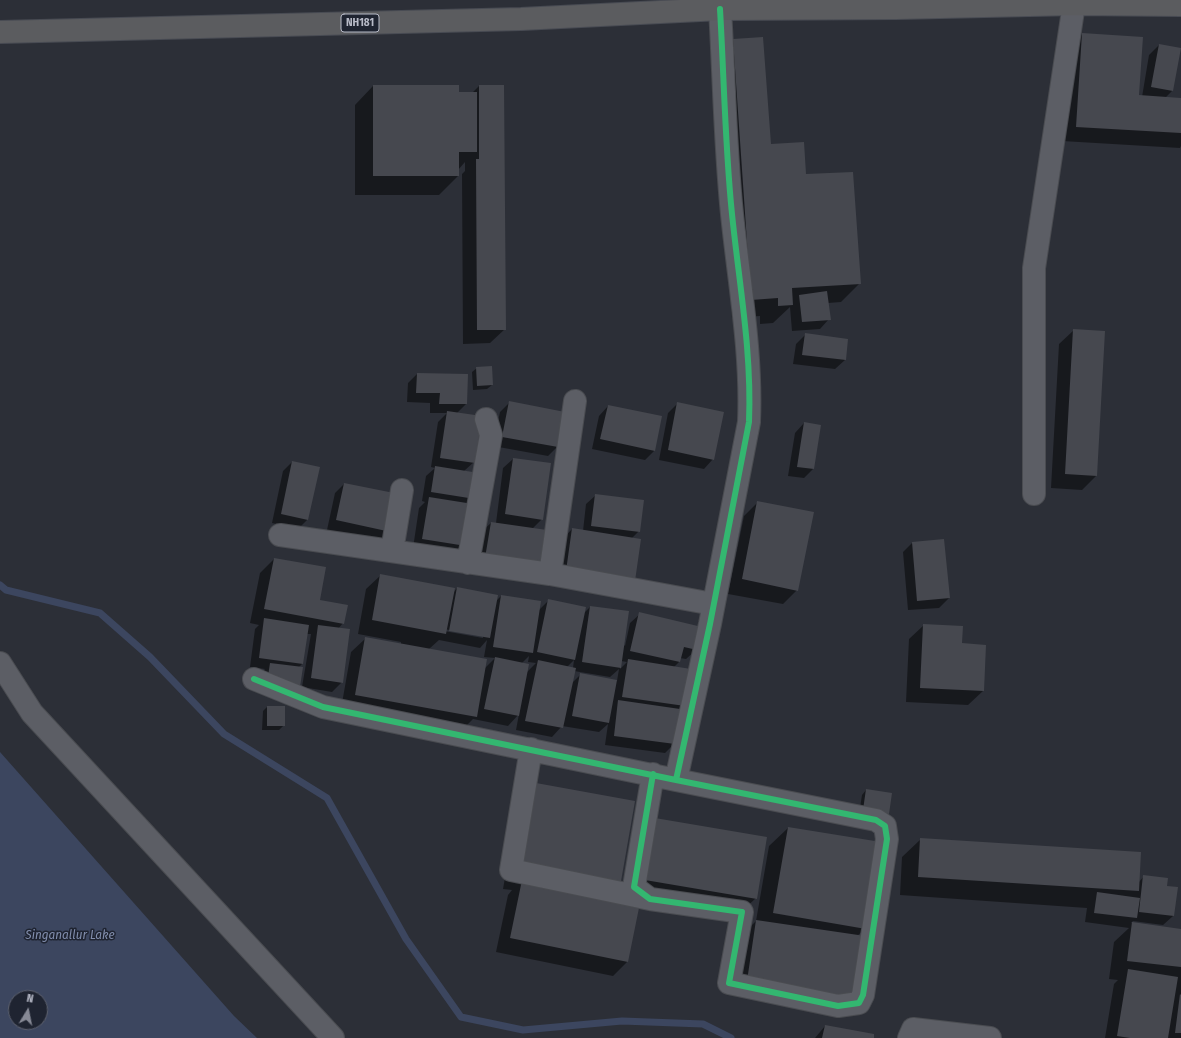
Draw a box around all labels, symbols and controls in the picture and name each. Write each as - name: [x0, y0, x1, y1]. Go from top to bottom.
- road number: NH181: [341, 14, 379, 32]
- water label: Singanallur Lake: [25, 927, 115, 943]
- north arrow: [8, 990, 48, 1030]
- text: N: [26, 992, 34, 1006]

